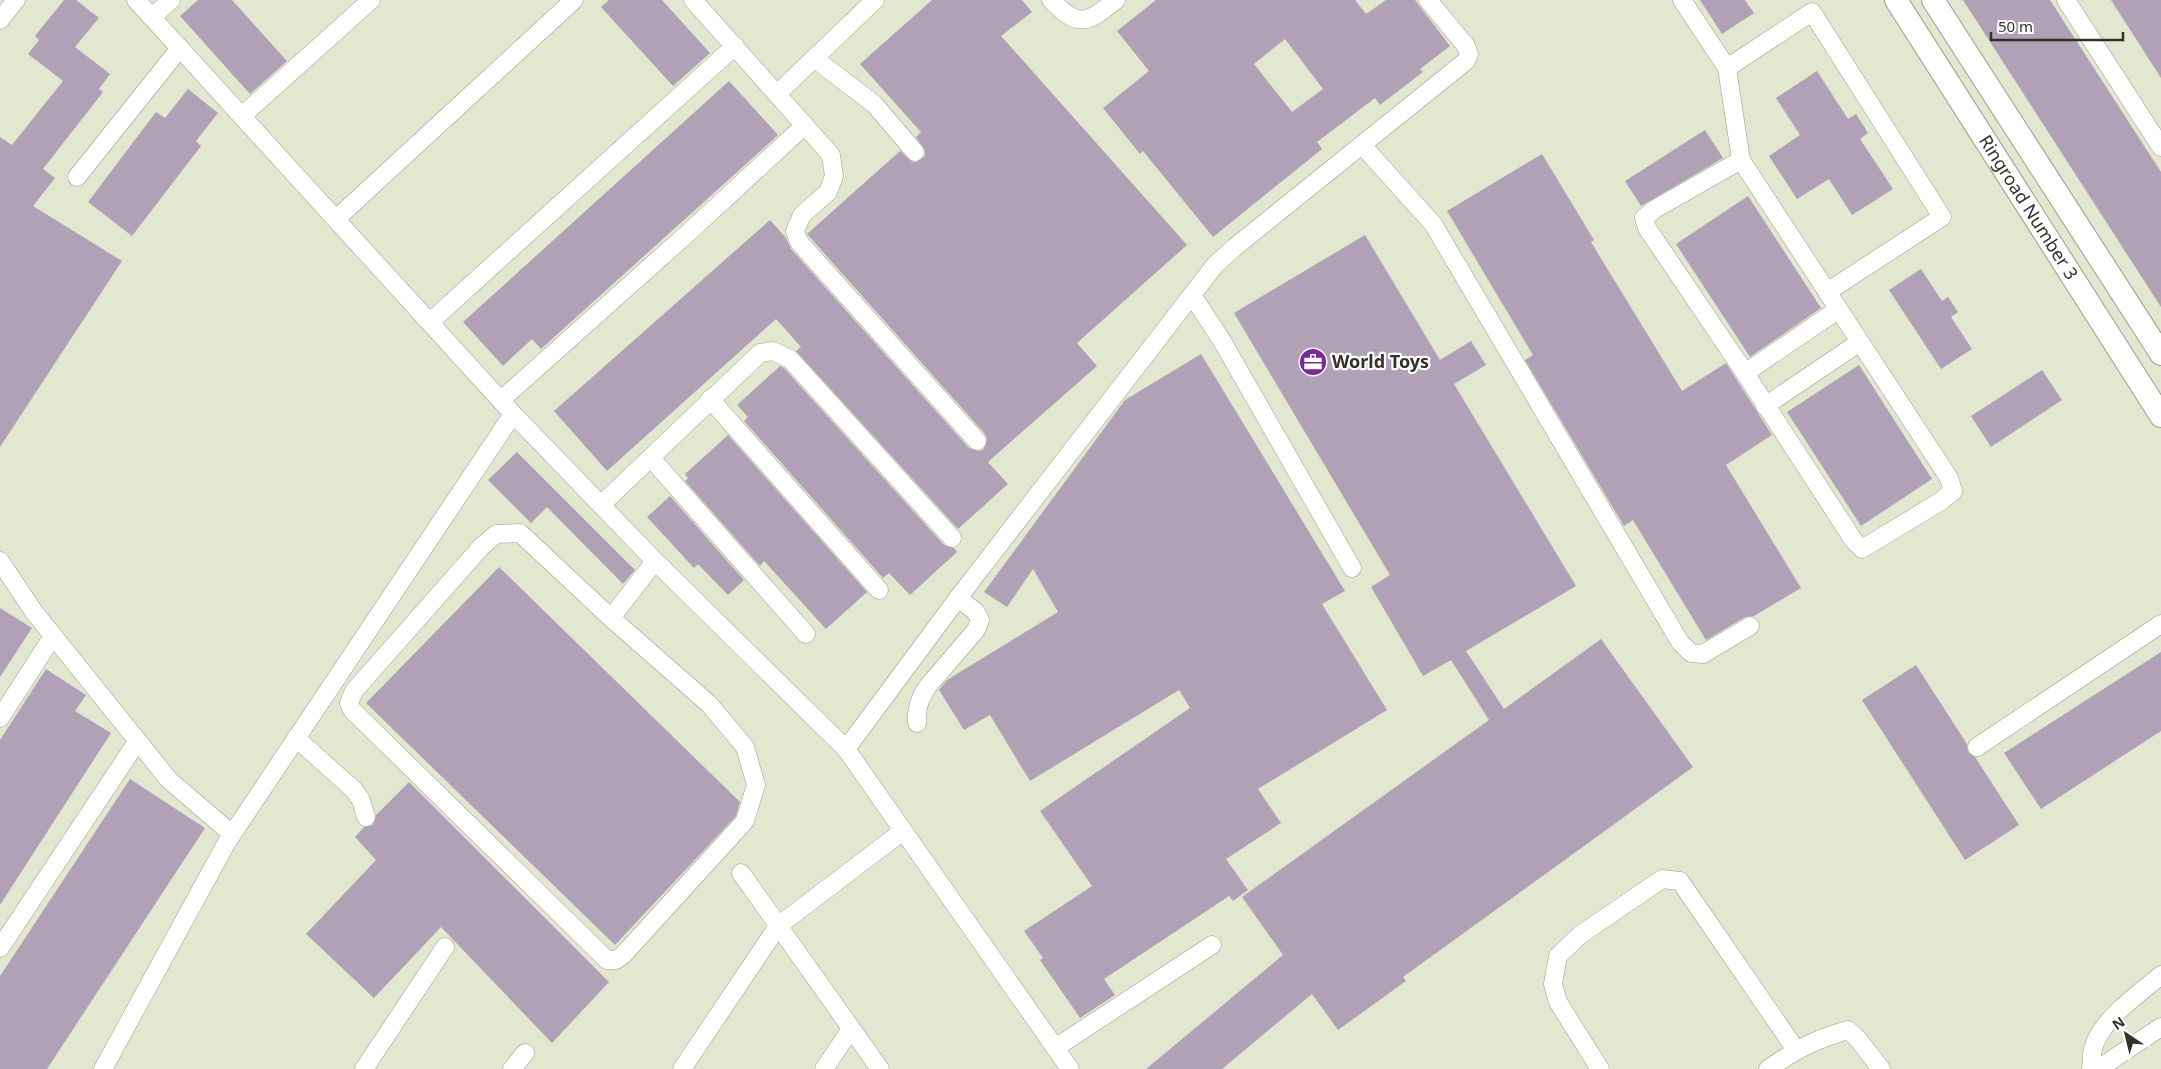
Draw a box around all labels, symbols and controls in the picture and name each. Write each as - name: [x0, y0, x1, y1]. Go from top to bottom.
- scale bar: [1991, 10, 2124, 42]
- text: 50 m: [1998, 16, 2033, 36]
- street label: Ringroad Number 3: [1974, 130, 2084, 284]
- office icon: World Toys: [1298, 347, 1328, 377]
- place label: World Toys: [1332, 349, 1429, 373]
- north arrow: [2101, 1009, 2151, 1059]
- text: N: [2108, 1012, 2128, 1034]

